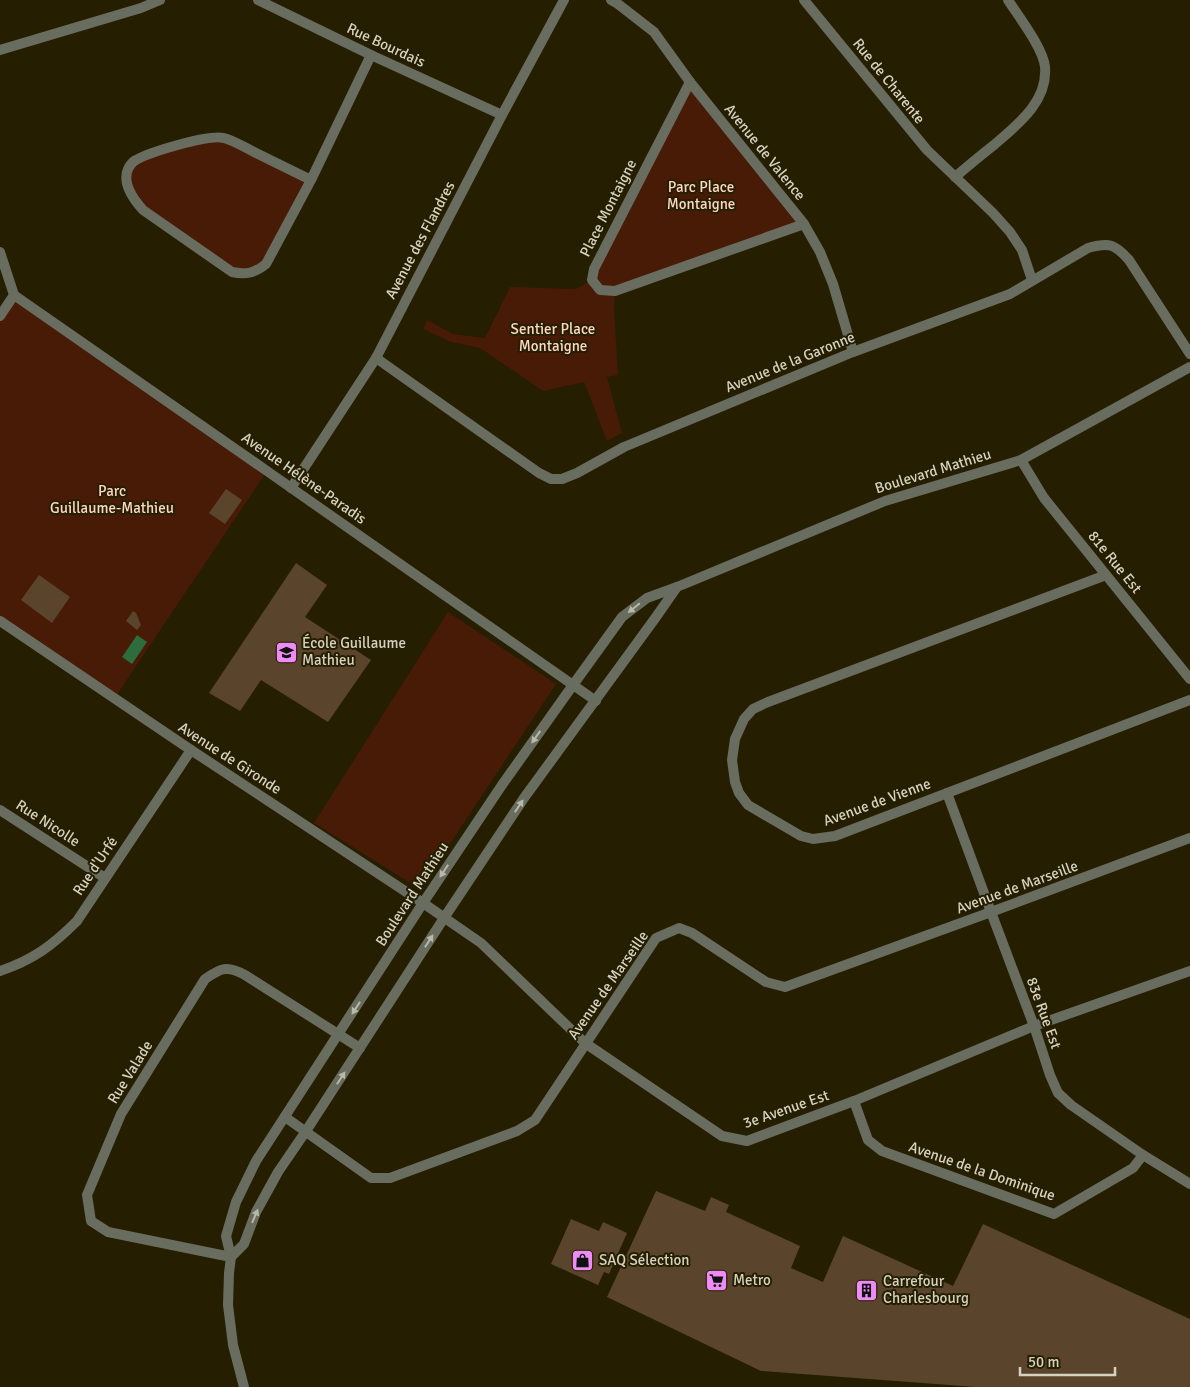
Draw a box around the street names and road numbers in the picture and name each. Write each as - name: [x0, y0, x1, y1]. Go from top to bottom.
- street label: Rue Bourdais: [344, 19, 428, 71]
- street label: Rue de Charente: [849, 35, 929, 127]
- street label: Avenue de Valence: [721, 100, 809, 204]
- street label: Place Montaigne: [576, 156, 640, 260]
- street label: Avenue des Flandres: [381, 178, 459, 302]
- street label: Avenue de la Garonne: [722, 328, 858, 396]
- street label: Avenue Hélène-Paradis: [238, 428, 370, 528]
- street label: Boulevard Mathieu: [873, 445, 993, 497]
- street label: 81e Rue Est: [1084, 527, 1146, 597]
- street label: Avenue de Gironde: [175, 718, 285, 798]
- street label: Avenue de Vienne: [821, 774, 933, 830]
- street label: Rue Nicolle: [13, 796, 83, 850]
- street label: Rue d'Urfé: [69, 833, 121, 899]
- street label: Boulevard Mathieu: [372, 839, 452, 949]
- street label: Avenue de Marseille: [954, 857, 1080, 917]
- street label: Avenue de Marseille: [564, 927, 652, 1043]
- street label: 83e Rue Est: [1023, 975, 1065, 1051]
- street label: Rue Valade: [104, 1037, 156, 1107]
- street label: 3e Avenue Est: [741, 1086, 831, 1132]
- street label: Avenue de la Dominique: [906, 1137, 1058, 1205]

